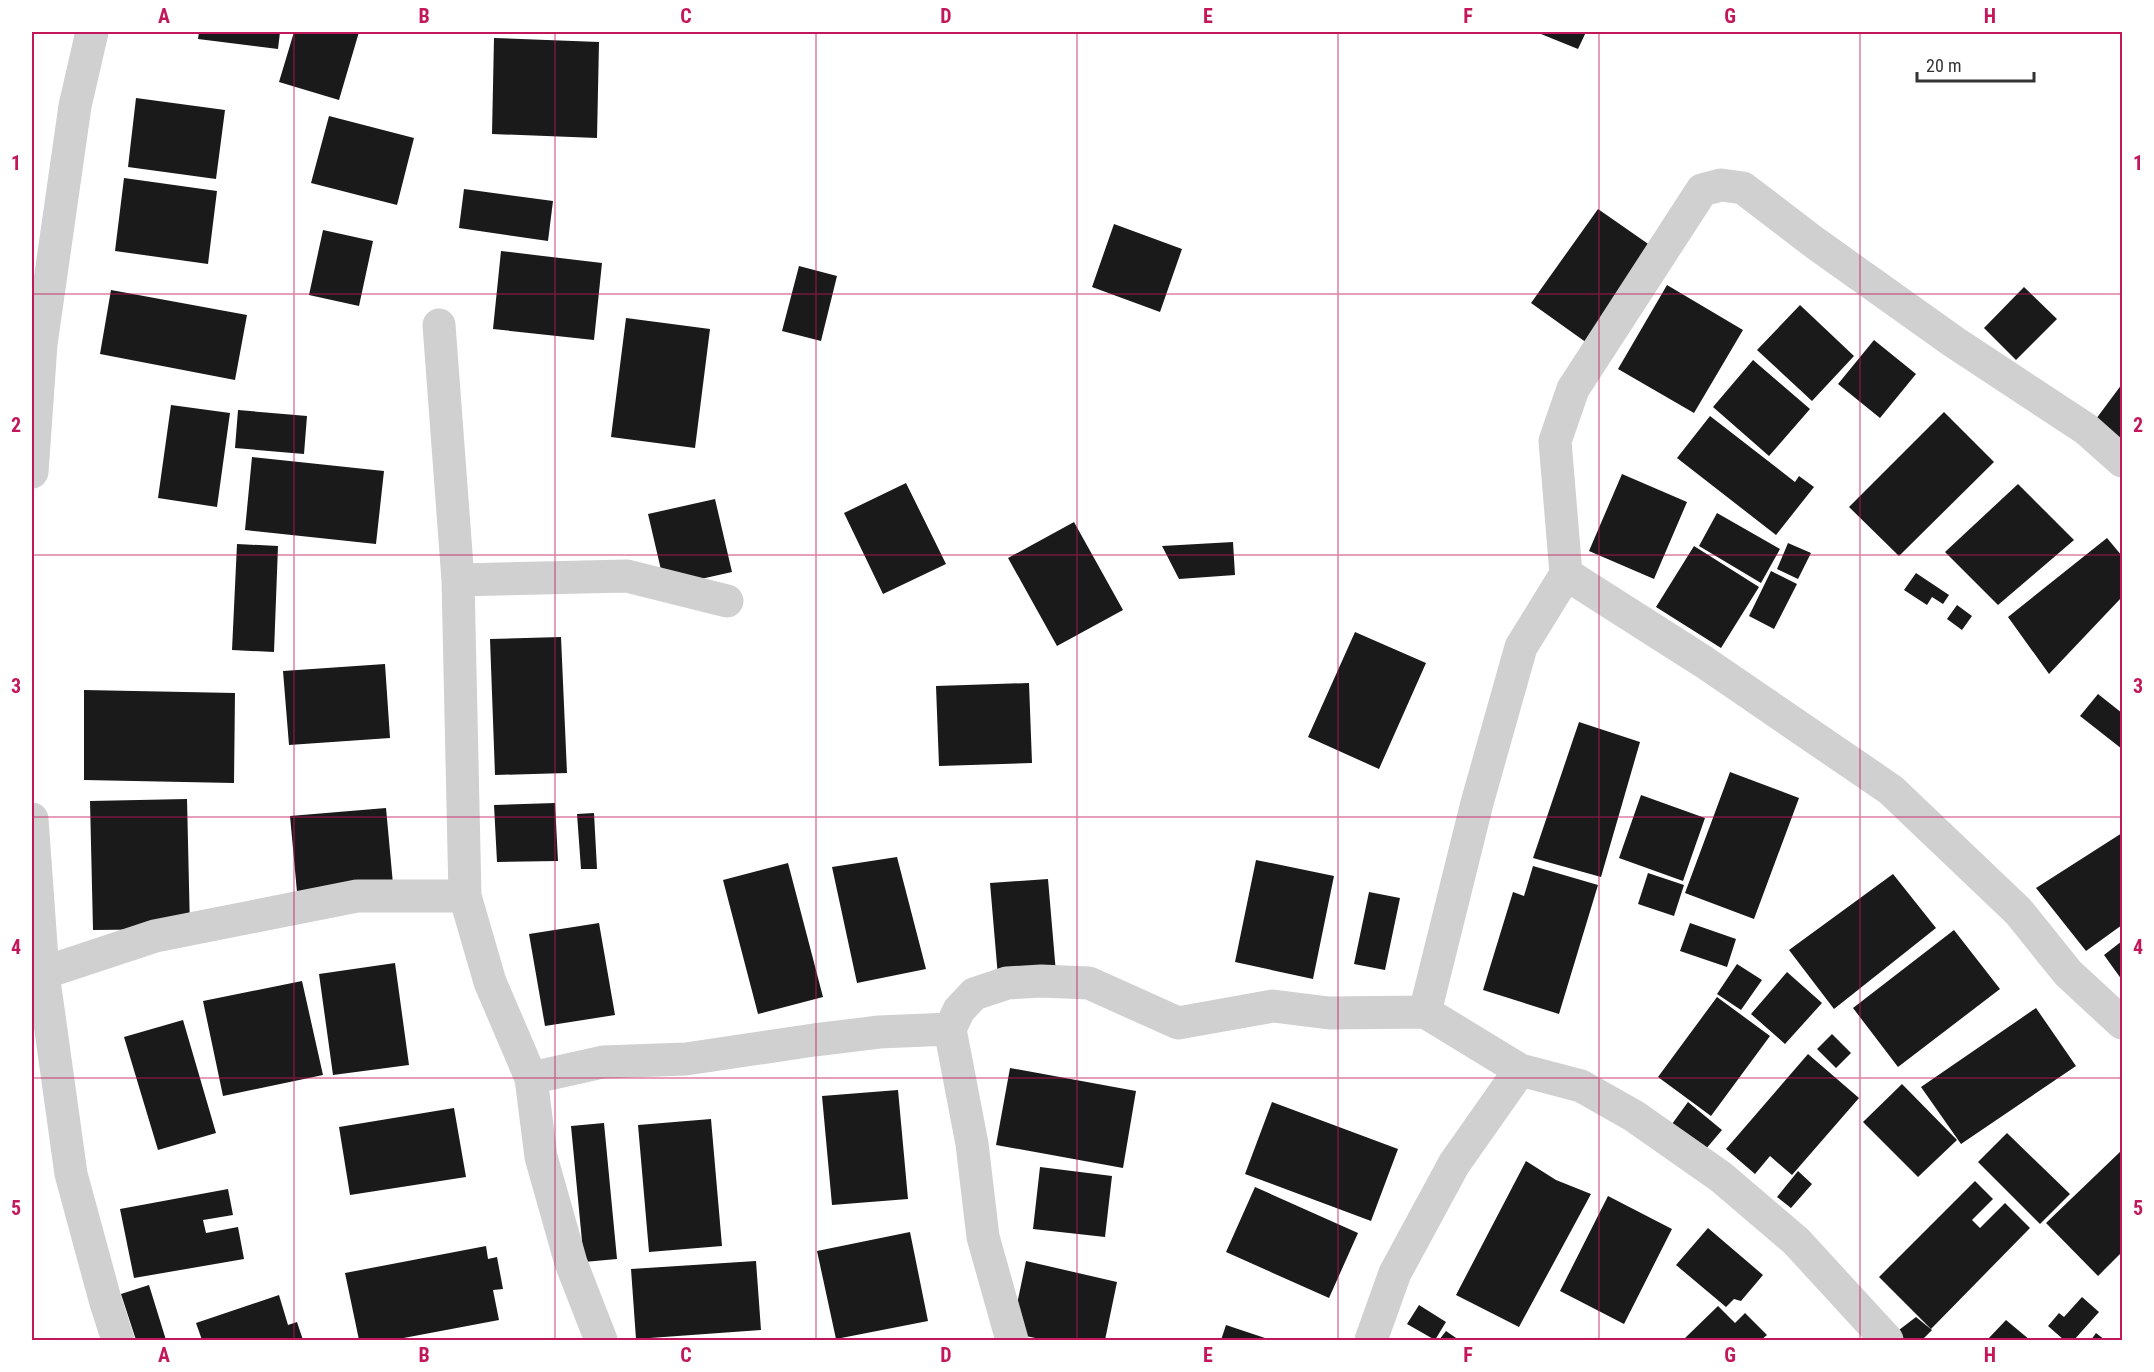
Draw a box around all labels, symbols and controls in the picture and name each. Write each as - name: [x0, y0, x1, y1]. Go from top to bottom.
- text: A: [158, 4, 170, 28]
- text: B: [418, 4, 430, 28]
- text: C: [680, 4, 692, 28]
- text: D: [940, 4, 952, 28]
- text: E: [1203, 4, 1213, 28]
- text: F: [1463, 4, 1473, 28]
- text: G: [1724, 4, 1736, 28]
- text: H: [1984, 4, 1996, 28]
- scale bar: [1917, 45, 2034, 83]
- text: 20 m: [1926, 55, 1961, 76]
- text: 1: [11, 151, 21, 175]
- text: 1: [2133, 151, 2143, 175]
- text: 2: [11, 413, 21, 437]
- text: 2: [2133, 413, 2143, 437]
- text: 3: [11, 674, 21, 698]
- text: 3: [2133, 674, 2143, 698]
- text: 4: [11, 935, 21, 959]
- text: 4: [2133, 935, 2143, 959]
- text: 5: [11, 1196, 21, 1220]
- text: 5: [2133, 1196, 2143, 1220]
- text: A: [158, 1343, 170, 1367]
- text: B: [418, 1343, 430, 1367]
- text: C: [680, 1343, 692, 1367]
- text: D: [940, 1343, 952, 1367]
- text: E: [1203, 1343, 1213, 1367]
- text: F: [1463, 1343, 1473, 1367]
- text: G: [1724, 1343, 1736, 1367]
- text: H: [1984, 1343, 1996, 1367]

